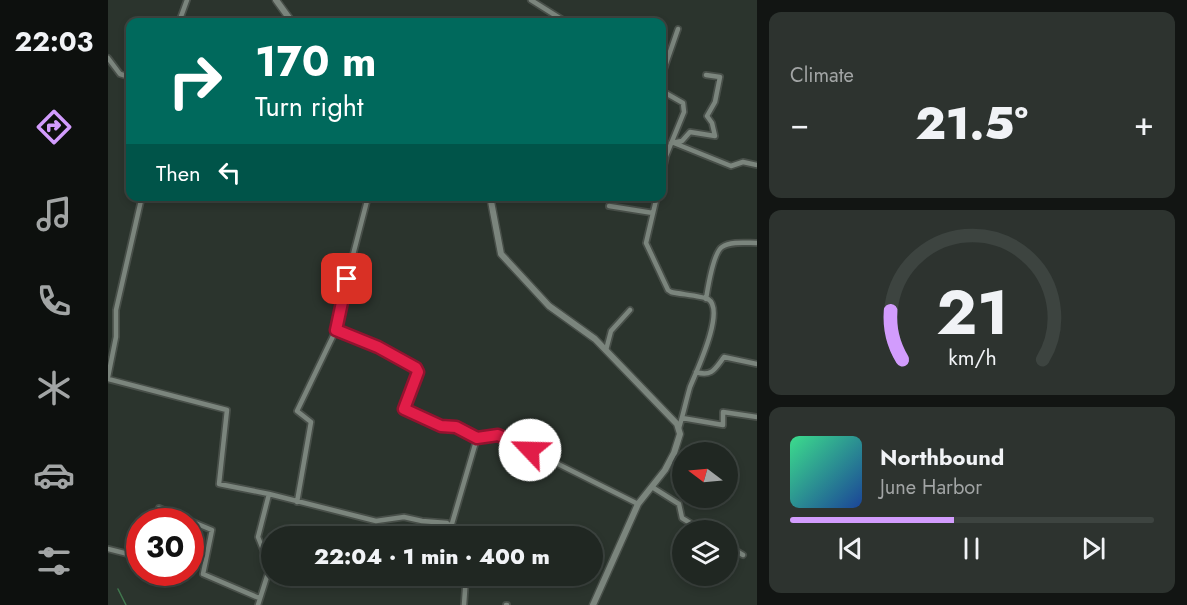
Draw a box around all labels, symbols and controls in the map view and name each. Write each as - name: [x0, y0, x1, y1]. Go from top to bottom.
- text: 22:03: [15, 22, 93, 61]
- text: 170 m: [255, 31, 377, 92]
- icon: right: [156, 42, 234, 120]
- text: Climate: [790, 61, 854, 90]
- text: Turn right: [255, 87, 363, 126]
- text: 21.5°: [915, 91, 1028, 156]
- text: −: [790, 100, 809, 147]
- text: +: [1134, 100, 1154, 147]
- icon: directions: [33, 106, 75, 148]
- icon: left: [213, 156, 246, 189]
- text: Then: [156, 157, 201, 189]
- icon: music: [33, 193, 75, 235]
- pin: [321, 253, 372, 304]
- icon: arrive: [330, 262, 363, 295]
- text: 21: [936, 267, 1008, 357]
- icon: phone: [33, 280, 75, 322]
- text: km/h: [948, 342, 996, 373]
- icon: climate: [33, 367, 75, 409]
- position arrow: [498, 418, 562, 482]
- text: Northbound: [880, 441, 1004, 473]
- north arrow: [672, 442, 738, 508]
- map controls: [672, 442, 738, 586]
- icon: car: [33, 454, 75, 496]
- text: June Harbor: [880, 473, 982, 502]
- speed limit sign: 30: [126, 508, 204, 586]
- button: layers: [672, 520, 738, 586]
- icon: previous: [834, 532, 867, 565]
- icon: pause: [955, 532, 988, 565]
- icon: next: [1077, 532, 1110, 565]
- icon: filters: [33, 540, 75, 582]
- text: 22:04 · 1 min · 400 m: [314, 540, 550, 572]

